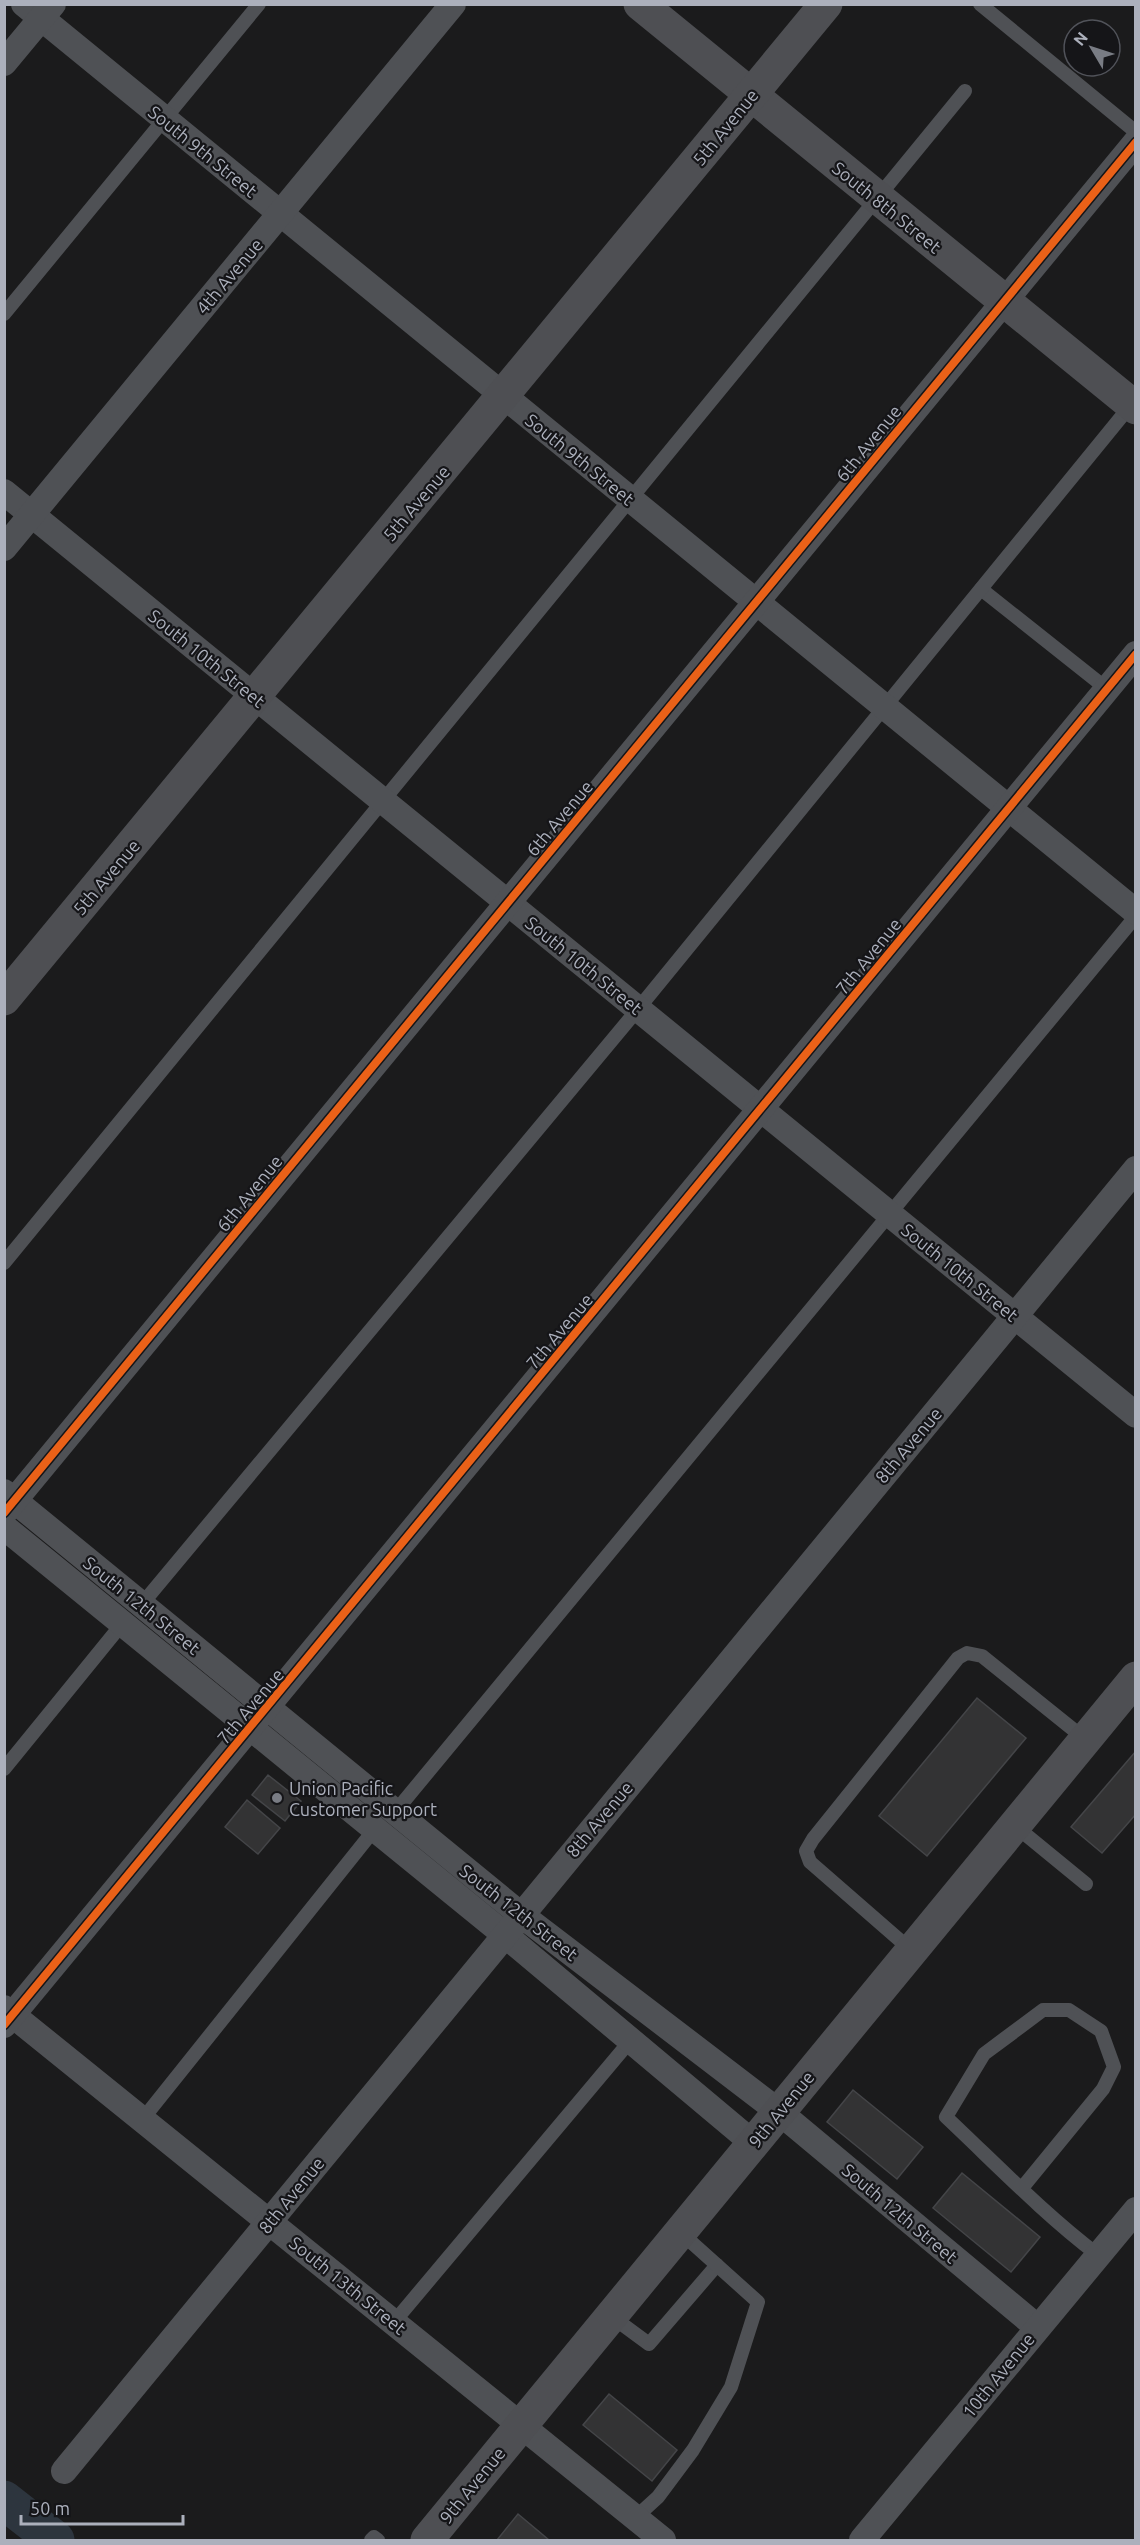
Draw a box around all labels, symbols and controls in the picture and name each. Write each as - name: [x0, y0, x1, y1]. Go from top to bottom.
- north arrow: [1062, 18, 1122, 78]
- text: N: [1070, 28, 1091, 49]
- street label: 5th Avenue: [688, 85, 762, 169]
- street label: South 9th Street: [145, 101, 261, 201]
- street label: South 8th Street: [829, 157, 945, 257]
- street label: 4th Avenue: [192, 234, 266, 318]
- street label: 6th Avenue: [831, 401, 905, 485]
- street label: South 9th Street: [522, 409, 638, 509]
- street label: 5th Avenue: [379, 461, 453, 545]
- street label: South 10th Street: [145, 605, 269, 711]
- street label: 6th Avenue: [522, 776, 596, 860]
- street label: 5th Avenue: [69, 835, 143, 919]
- street label: South 10th Street: [522, 912, 646, 1018]
- street label: 7th Avenue: [831, 914, 905, 998]
- street label: 6th Avenue: [212, 1151, 286, 1235]
- street label: South 10th Street: [898, 1219, 1022, 1325]
- street label: 7th Avenue: [522, 1289, 596, 1373]
- street label: 8th Avenue: [871, 1403, 945, 1487]
- street label: South 12th Street: [80, 1552, 204, 1658]
- street label: 7th Avenue: [213, 1664, 287, 1748]
- street label: 8th Avenue: [562, 1777, 636, 1861]
- place label: Union Pacific Customer Support: [289, 1778, 437, 1819]
- marker: Union Pacific Customer Support: [270, 1791, 284, 1805]
- street label: South 12th Street: [456, 1860, 582, 1964]
- street label: 9th Avenue: [744, 2067, 818, 2151]
- street label: 8th Avenue: [254, 2153, 328, 2237]
- street label: South 12th Street: [839, 2159, 961, 2267]
- street label: South 13th Street: [286, 2232, 410, 2338]
- street label: 10th Avenue: [958, 2329, 1038, 2421]
- street label: 9th Avenue: [435, 2443, 509, 2527]
- scale bar: [21, 2488, 183, 2526]
- text: 50 m: [30, 2498, 70, 2518]

